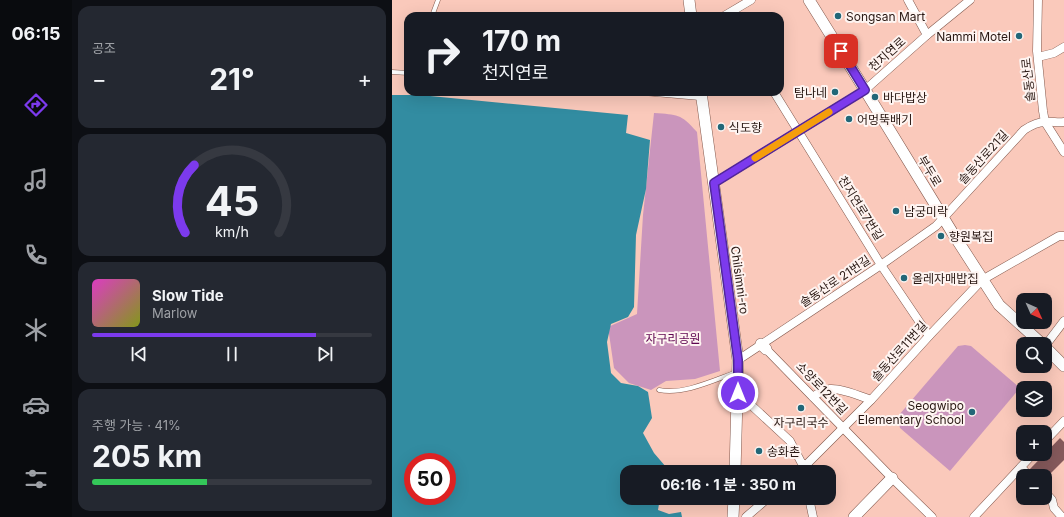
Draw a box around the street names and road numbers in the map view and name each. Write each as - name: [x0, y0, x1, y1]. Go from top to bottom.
- street label: 천지연로: [866, 34, 908, 74]
- street label: 솔동산로: [1018, 57, 1038, 103]
- street label: 솔동산로21길: [955, 127, 1011, 187]
- street label: 부두로: [915, 153, 945, 189]
- street label: 천지연로7번길: [835, 173, 887, 243]
- street label: Chilsimni-ro: [728, 245, 752, 315]
- street label: 솔동산로 21번길: [797, 252, 873, 310]
- street label: 솔동산로11번길: [868, 318, 930, 384]
- street label: 소양로12번길: [793, 359, 851, 417]

